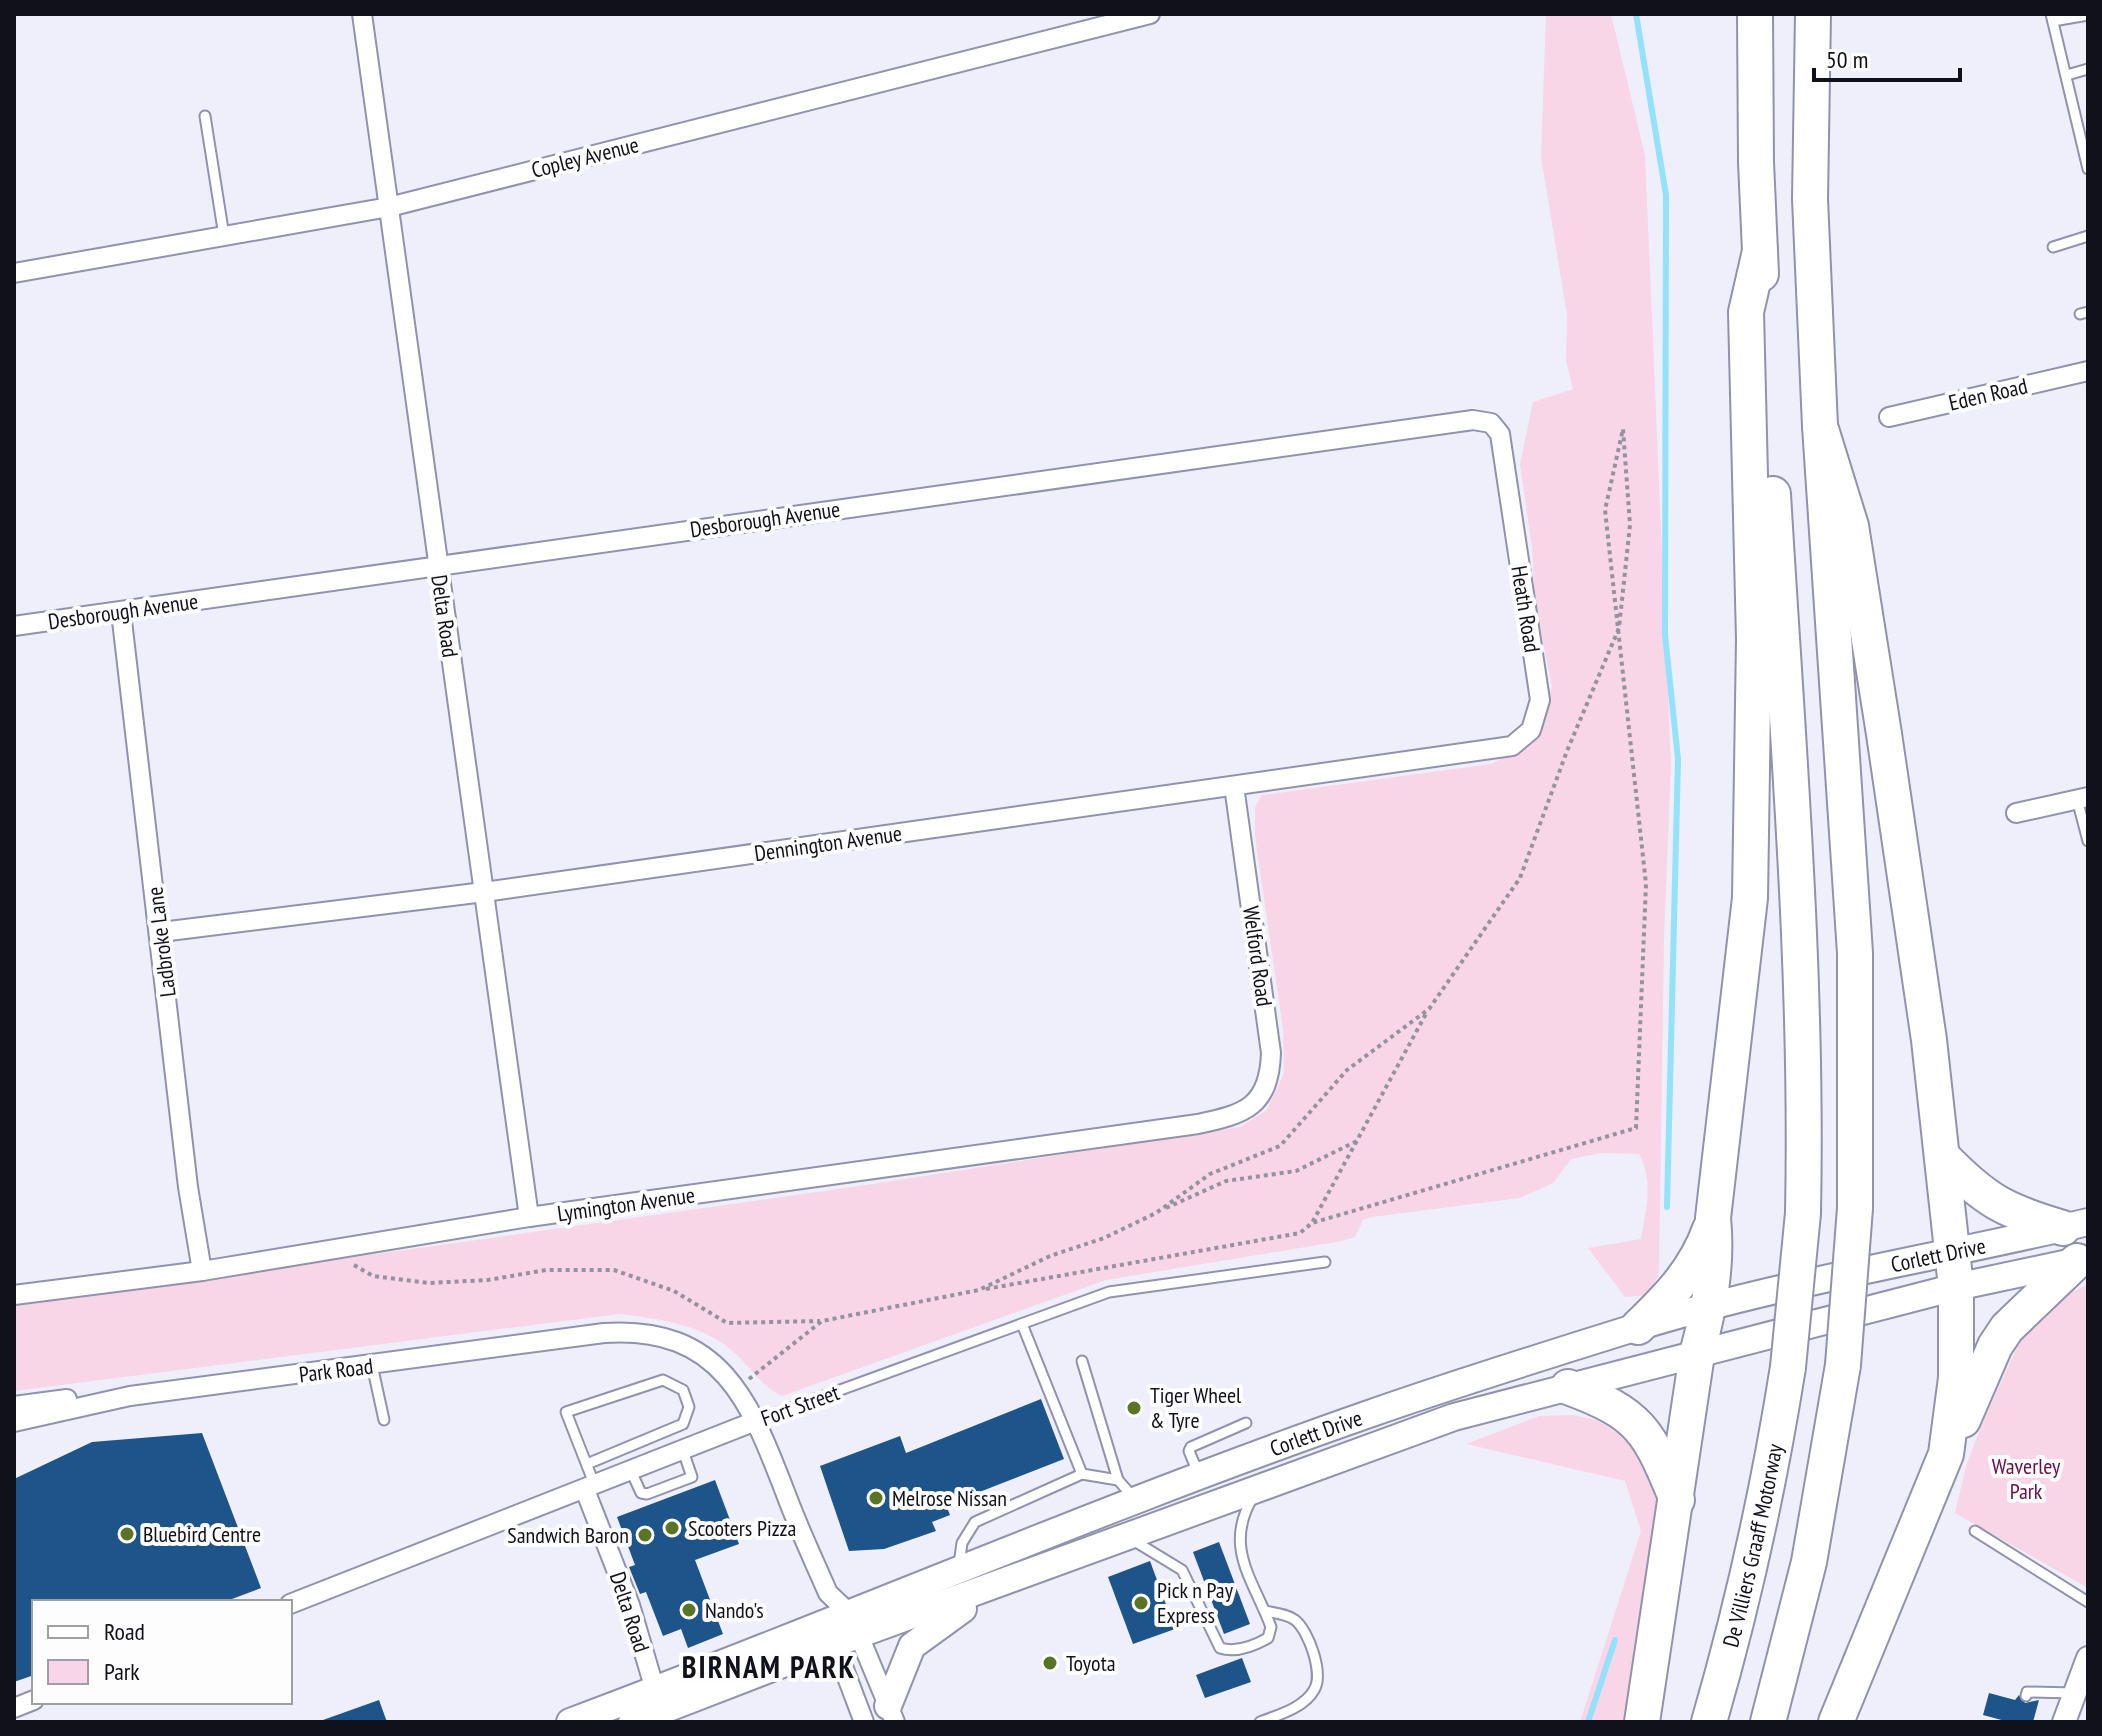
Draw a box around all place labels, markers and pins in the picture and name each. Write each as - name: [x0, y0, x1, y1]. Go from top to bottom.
- place label: Tiger Wheel & Tyre: [1150, 1381, 1242, 1434]
- marker: Tiger Wheel & Tyre: [1125, 1399, 1143, 1417]
- place label: Melrose Nissan: [892, 1484, 1007, 1512]
- marker: Melrose Nissan: [867, 1489, 885, 1507]
- place label: Scooters Pizza: [688, 1514, 796, 1542]
- marker: Scooters Pizza: [663, 1519, 681, 1537]
- place label: Bluebird Centre: [143, 1520, 261, 1548]
- place label: Sandwich Baron: [507, 1521, 629, 1549]
- marker: Bluebird Centre: [118, 1525, 136, 1543]
- marker: Sandwich Baron: [636, 1526, 654, 1544]
- place label: Pick n Pay Express: [1157, 1576, 1234, 1629]
- marker: Pick n Pay Express: [1132, 1594, 1150, 1612]
- place label: Nando's: [705, 1596, 764, 1624]
- marker: Nando's: [680, 1601, 698, 1619]
- place label: Toyota: [1066, 1649, 1115, 1677]
- marker: Toyota: [1041, 1654, 1059, 1672]

